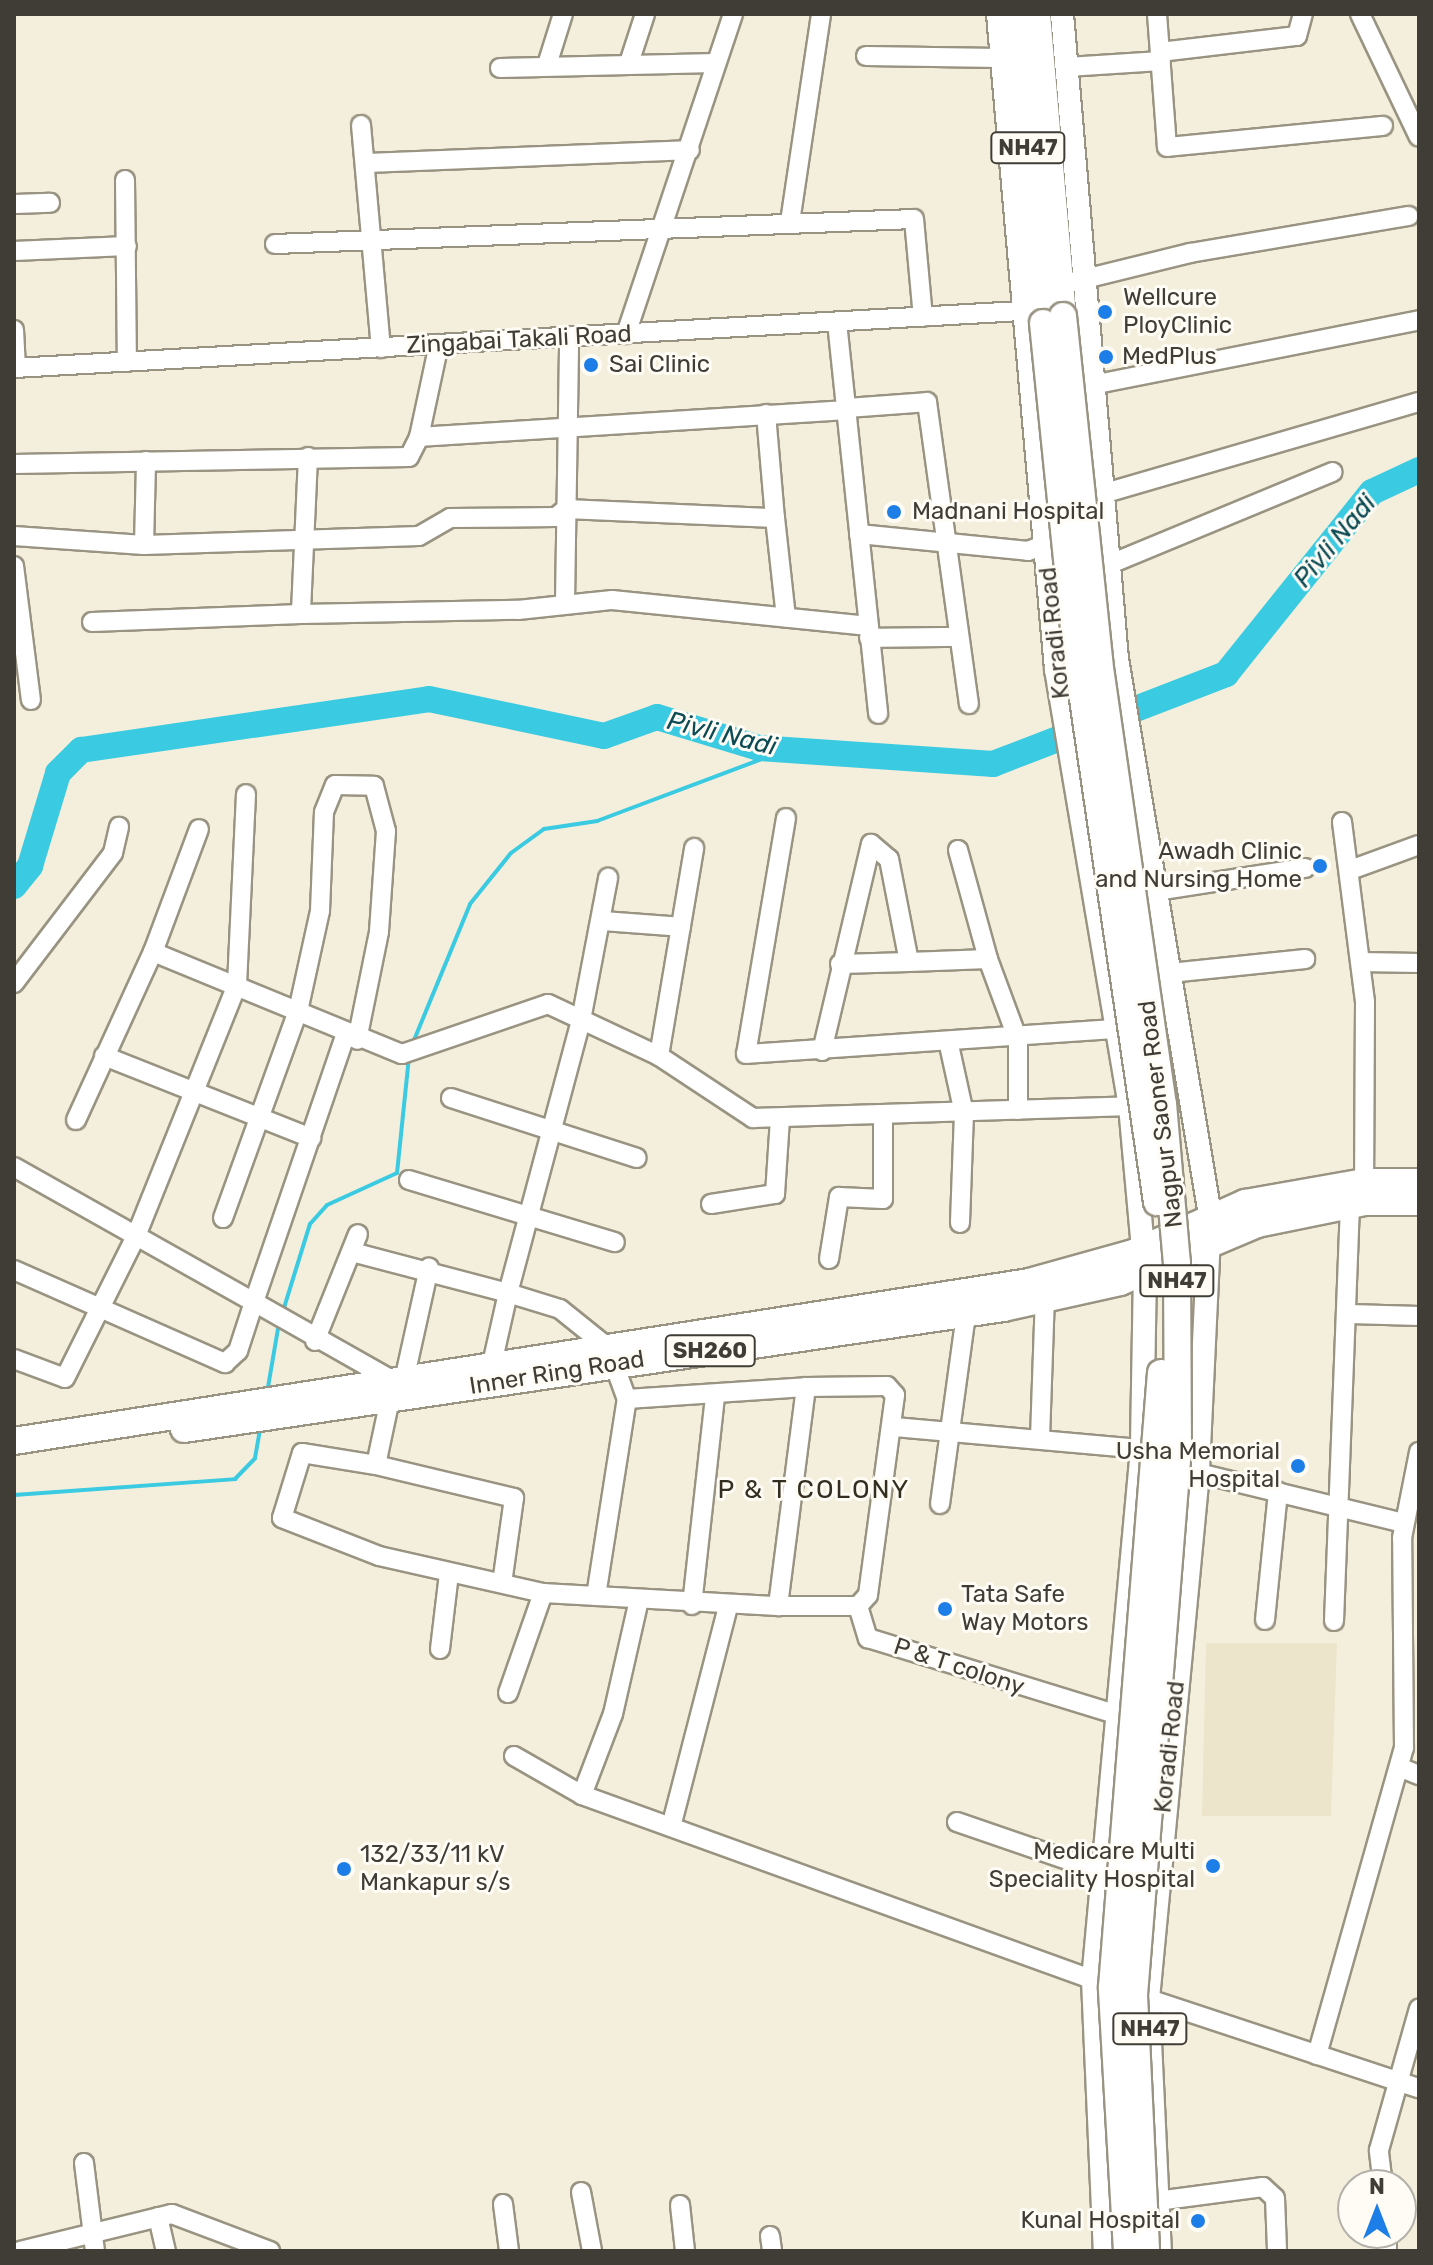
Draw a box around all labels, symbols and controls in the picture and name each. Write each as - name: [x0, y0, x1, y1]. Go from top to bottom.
- road number: NH47: [990, 130, 1066, 166]
- place label: Wellcure PloyClinic: [1123, 284, 1232, 340]
- marker: Wellcure PloyClinic: [1094, 301, 1116, 323]
- street label: Zingabai Takali Road: [405, 320, 633, 360]
- place label: MedPlus: [1122, 343, 1217, 371]
- marker: MedPlus: [1097, 348, 1115, 366]
- place label: Sai Clinic: [609, 351, 710, 379]
- marker: Sai Clinic: [580, 354, 602, 376]
- water label: Pivli Nadi: [1287, 488, 1383, 594]
- place label: Madnani Hospital: [912, 498, 1104, 526]
- marker: Madnani Hospital: [883, 501, 905, 523]
- street label: Koradi Road: [1034, 566, 1076, 700]
- water label: Pivli Nadi: [664, 705, 780, 763]
- place label: Awadh Clinic and Nursing Home: [1095, 838, 1302, 894]
- marker: Awadh Clinic and Nursing Home: [1309, 855, 1331, 877]
- street label: Nagpur Saoner Road: [1133, 998, 1189, 1230]
- road number: NH47: [1139, 1263, 1215, 1299]
- road number: SH260: [664, 1333, 756, 1369]
- street label: Inner Ring Road: [467, 1345, 647, 1401]
- place label: Usha Memorial Hospital: [1116, 1438, 1280, 1494]
- marker: Usha Memorial Hospital: [1287, 1455, 1309, 1477]
- district label: P & T COLONY: [717, 1474, 911, 1506]
- place label: Tata Safe Way Motors: [961, 1581, 1089, 1637]
- marker: Tata Safe Way Motors: [936, 1600, 954, 1618]
- street label: P & T colony: [889, 1632, 1029, 1702]
- street label: Koradi Road: [1149, 1680, 1191, 1814]
- place label: Medicare Multi Speciality Hospital: [988, 1838, 1195, 1894]
- place label: 132/33/11 kV Mankapur s/s: [360, 1841, 511, 1897]
- marker: Medicare Multi Speciality Hospital: [1202, 1855, 1224, 1877]
- marker: 132/33/11 kV Mankapur s/s: [335, 1860, 353, 1878]
- road number: NH47: [1112, 2011, 1188, 2047]
- north arrow: [1337, 2169, 1417, 2249]
- text: N: [1369, 2173, 1385, 2200]
- place label: Kunal Hospital: [1020, 2207, 1180, 2235]
- marker: Kunal Hospital: [1187, 2210, 1209, 2232]

